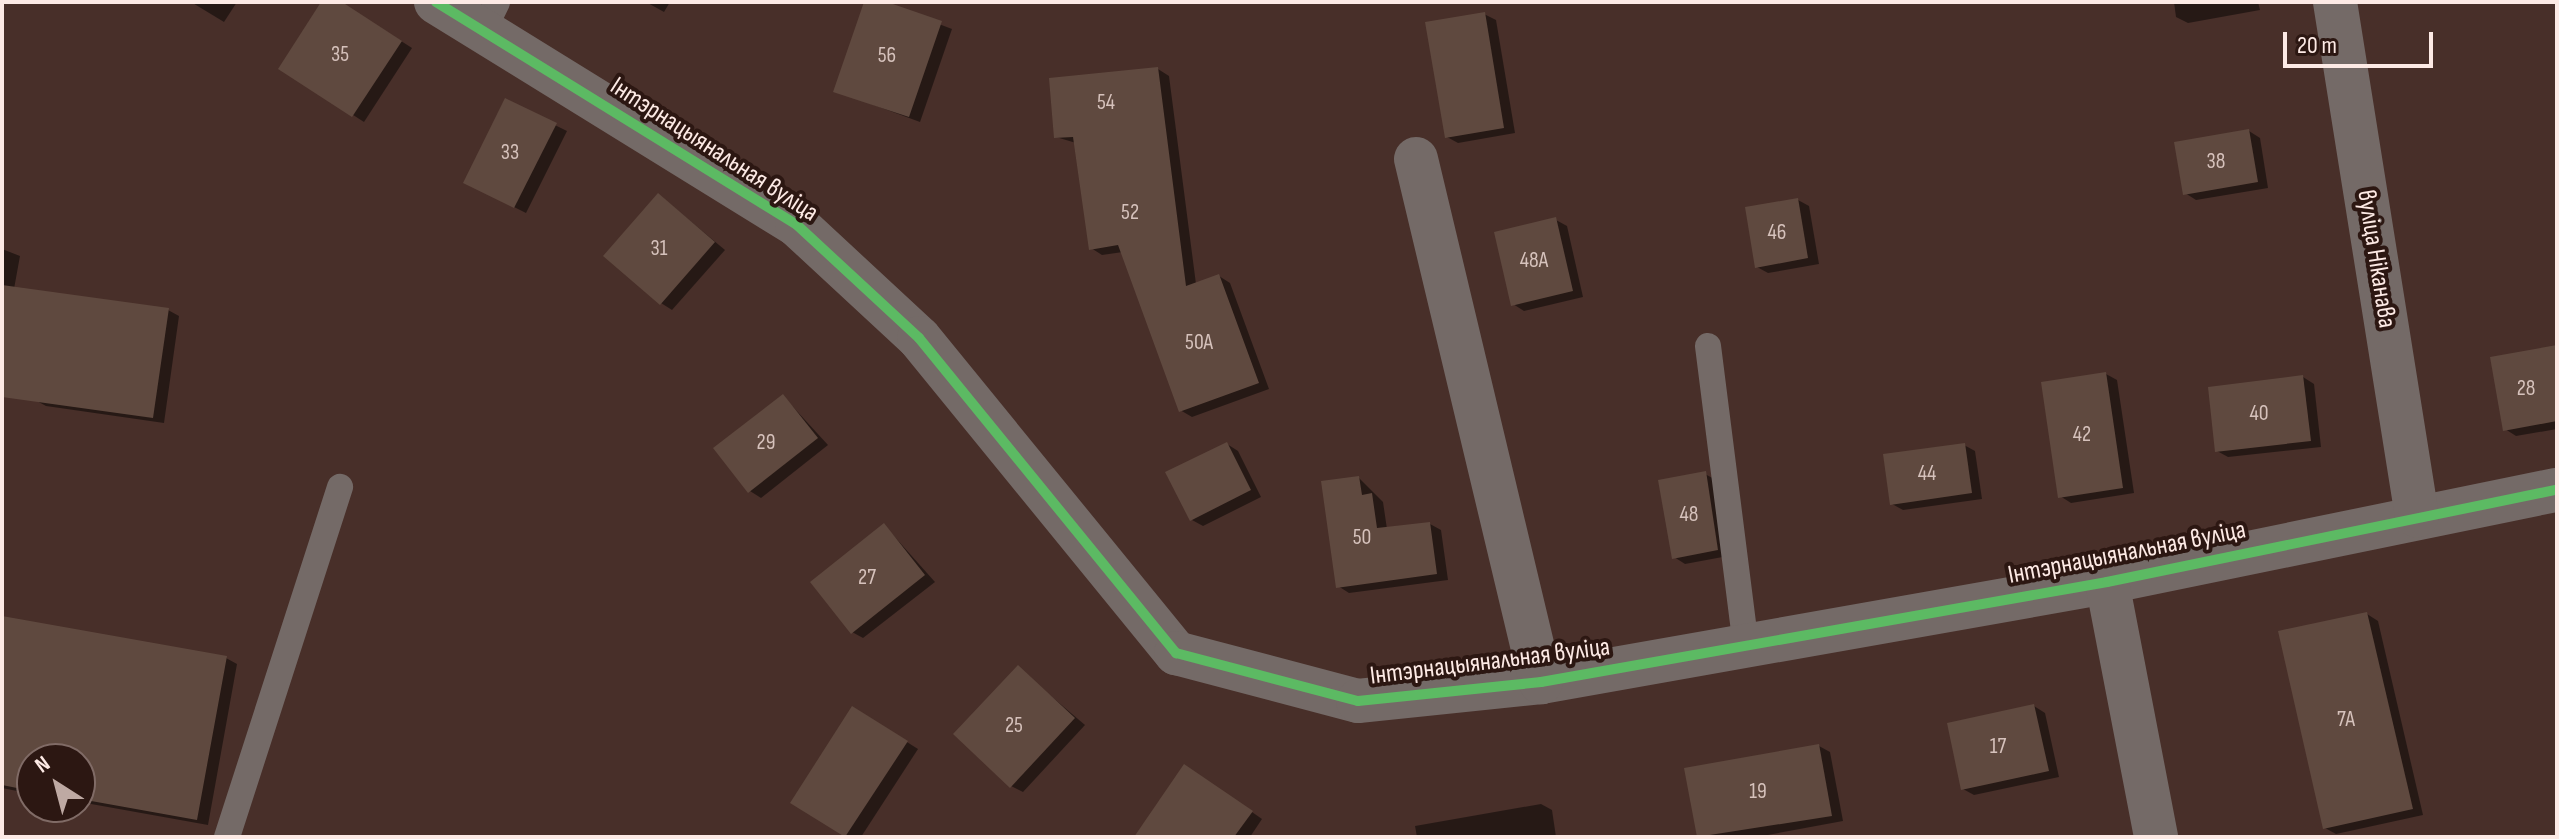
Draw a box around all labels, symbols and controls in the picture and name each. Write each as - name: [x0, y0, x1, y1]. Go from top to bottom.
- scale bar: [2287, 16, 2437, 66]
- text: 20 m: [2297, 31, 2337, 60]
- house number: 35: [331, 42, 349, 68]
- house number: 56: [878, 43, 896, 69]
- street label: Інтэрнацыянальная вуліца: [604, 71, 824, 229]
- house number: 54: [1097, 90, 1115, 116]
- house number: 33: [501, 140, 519, 166]
- house number: 38: [2207, 149, 2225, 175]
- street label: вуліца Ніканава: [2350, 188, 2402, 330]
- house number: 52: [1121, 200, 1139, 226]
- house number: 46: [1768, 220, 1786, 246]
- house number: 31: [651, 236, 667, 262]
- house number: 48А: [1520, 248, 1548, 274]
- house number: 50А: [1185, 330, 1213, 356]
- house number: 28: [2517, 376, 2535, 402]
- house number: 40: [2249, 401, 2269, 427]
- house number: 42: [2073, 422, 2091, 448]
- house number: 29: [757, 430, 775, 456]
- house number: 44: [1918, 461, 1936, 487]
- house number: 48: [1680, 502, 1698, 528]
- street label: Інтэрнацыянальная вуліца: [2005, 515, 2249, 591]
- house number: 50: [1353, 525, 1371, 551]
- house number: 27: [858, 565, 876, 591]
- street label: Інтэрнацыянальная вуліца: [1368, 632, 1612, 692]
- house number: 7А: [2337, 707, 2355, 733]
- house number: 25: [1005, 713, 1023, 739]
- house number: 17: [1990, 734, 2006, 760]
- north arrow: [16, 743, 96, 823]
- text: N: [30, 750, 55, 779]
- house number: 19: [1749, 779, 1767, 805]

